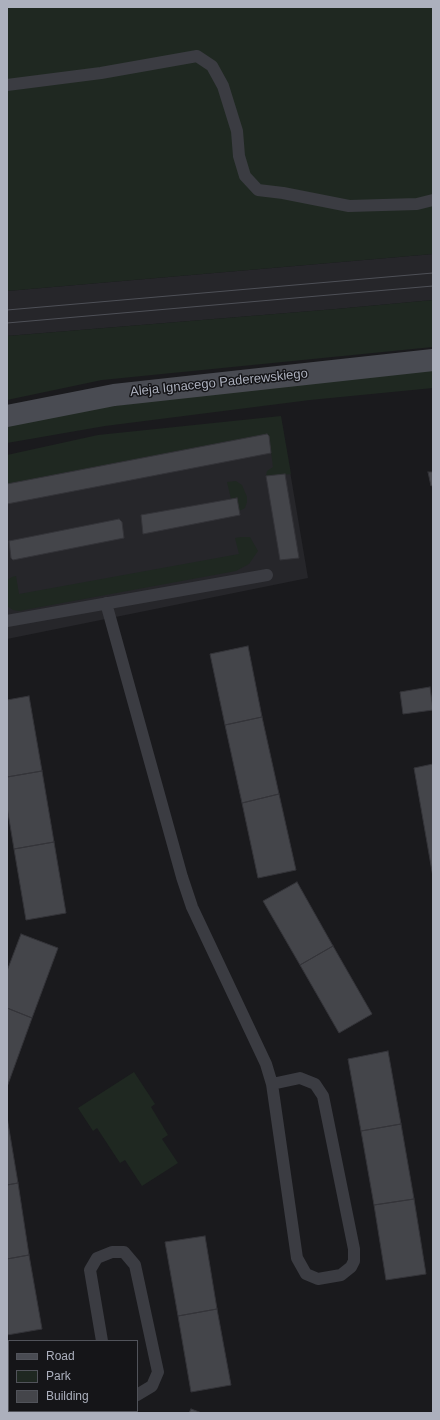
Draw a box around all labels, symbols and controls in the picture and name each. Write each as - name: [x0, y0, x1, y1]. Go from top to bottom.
- street label: Aleja Ignacego Paderewskiego: [129, 366, 309, 400]
- legend: [8, 1340, 138, 1412]
- text: Road: [46, 1349, 75, 1363]
- text: Park: [46, 1369, 71, 1383]
- text: Building: [46, 1389, 89, 1403]

